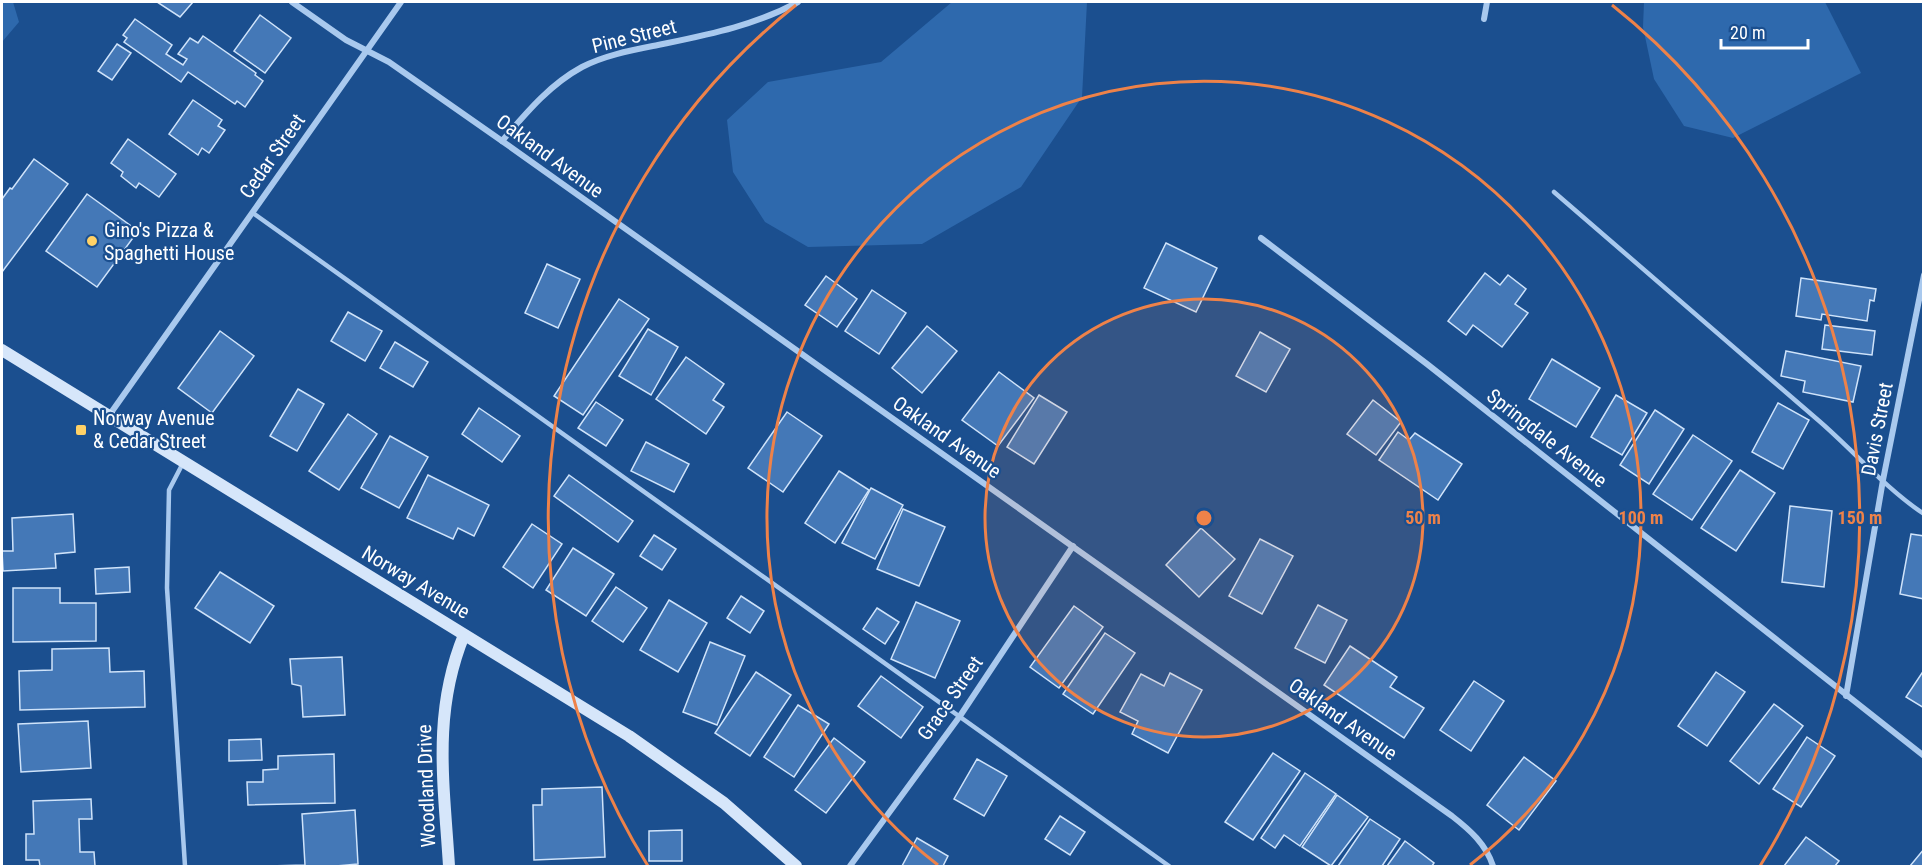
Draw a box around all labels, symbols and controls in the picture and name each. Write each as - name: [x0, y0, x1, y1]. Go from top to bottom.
- scale bar: [1721, 12, 1808, 50]
- street label: Pine Street: [589, 14, 679, 58]
- text: 20 m: [1730, 22, 1765, 43]
- street label: Cedar Street: [234, 109, 310, 203]
- street label: Oakland Avenue: [492, 109, 608, 203]
- place label: Gino's Pizza & Spaghetti House: [104, 218, 234, 265]
- marker: Gino's Pizza & Spaghetti House: [85, 234, 99, 248]
- street label: Davis Street: [1856, 380, 1898, 478]
- street label: Springdale Avenue: [1482, 384, 1612, 492]
- street label: Oakland Avenue: [888, 391, 1006, 483]
- place label: Norway Avenue & Cedar Street: [93, 406, 215, 453]
- marker: Norway Avenue & Cedar Street: [74, 423, 88, 437]
- text: 50 m: [1405, 507, 1441, 528]
- text: 100 m: [1619, 507, 1663, 528]
- text: 150 m: [1838, 507, 1882, 528]
- centre of rings: [1194, 508, 1214, 528]
- street label: Norway Avenue: [358, 540, 474, 624]
- street label: Grace Street: [912, 651, 988, 745]
- street label: Oakland Avenue: [1284, 673, 1402, 765]
- street label: Woodland Drive: [412, 724, 440, 848]

